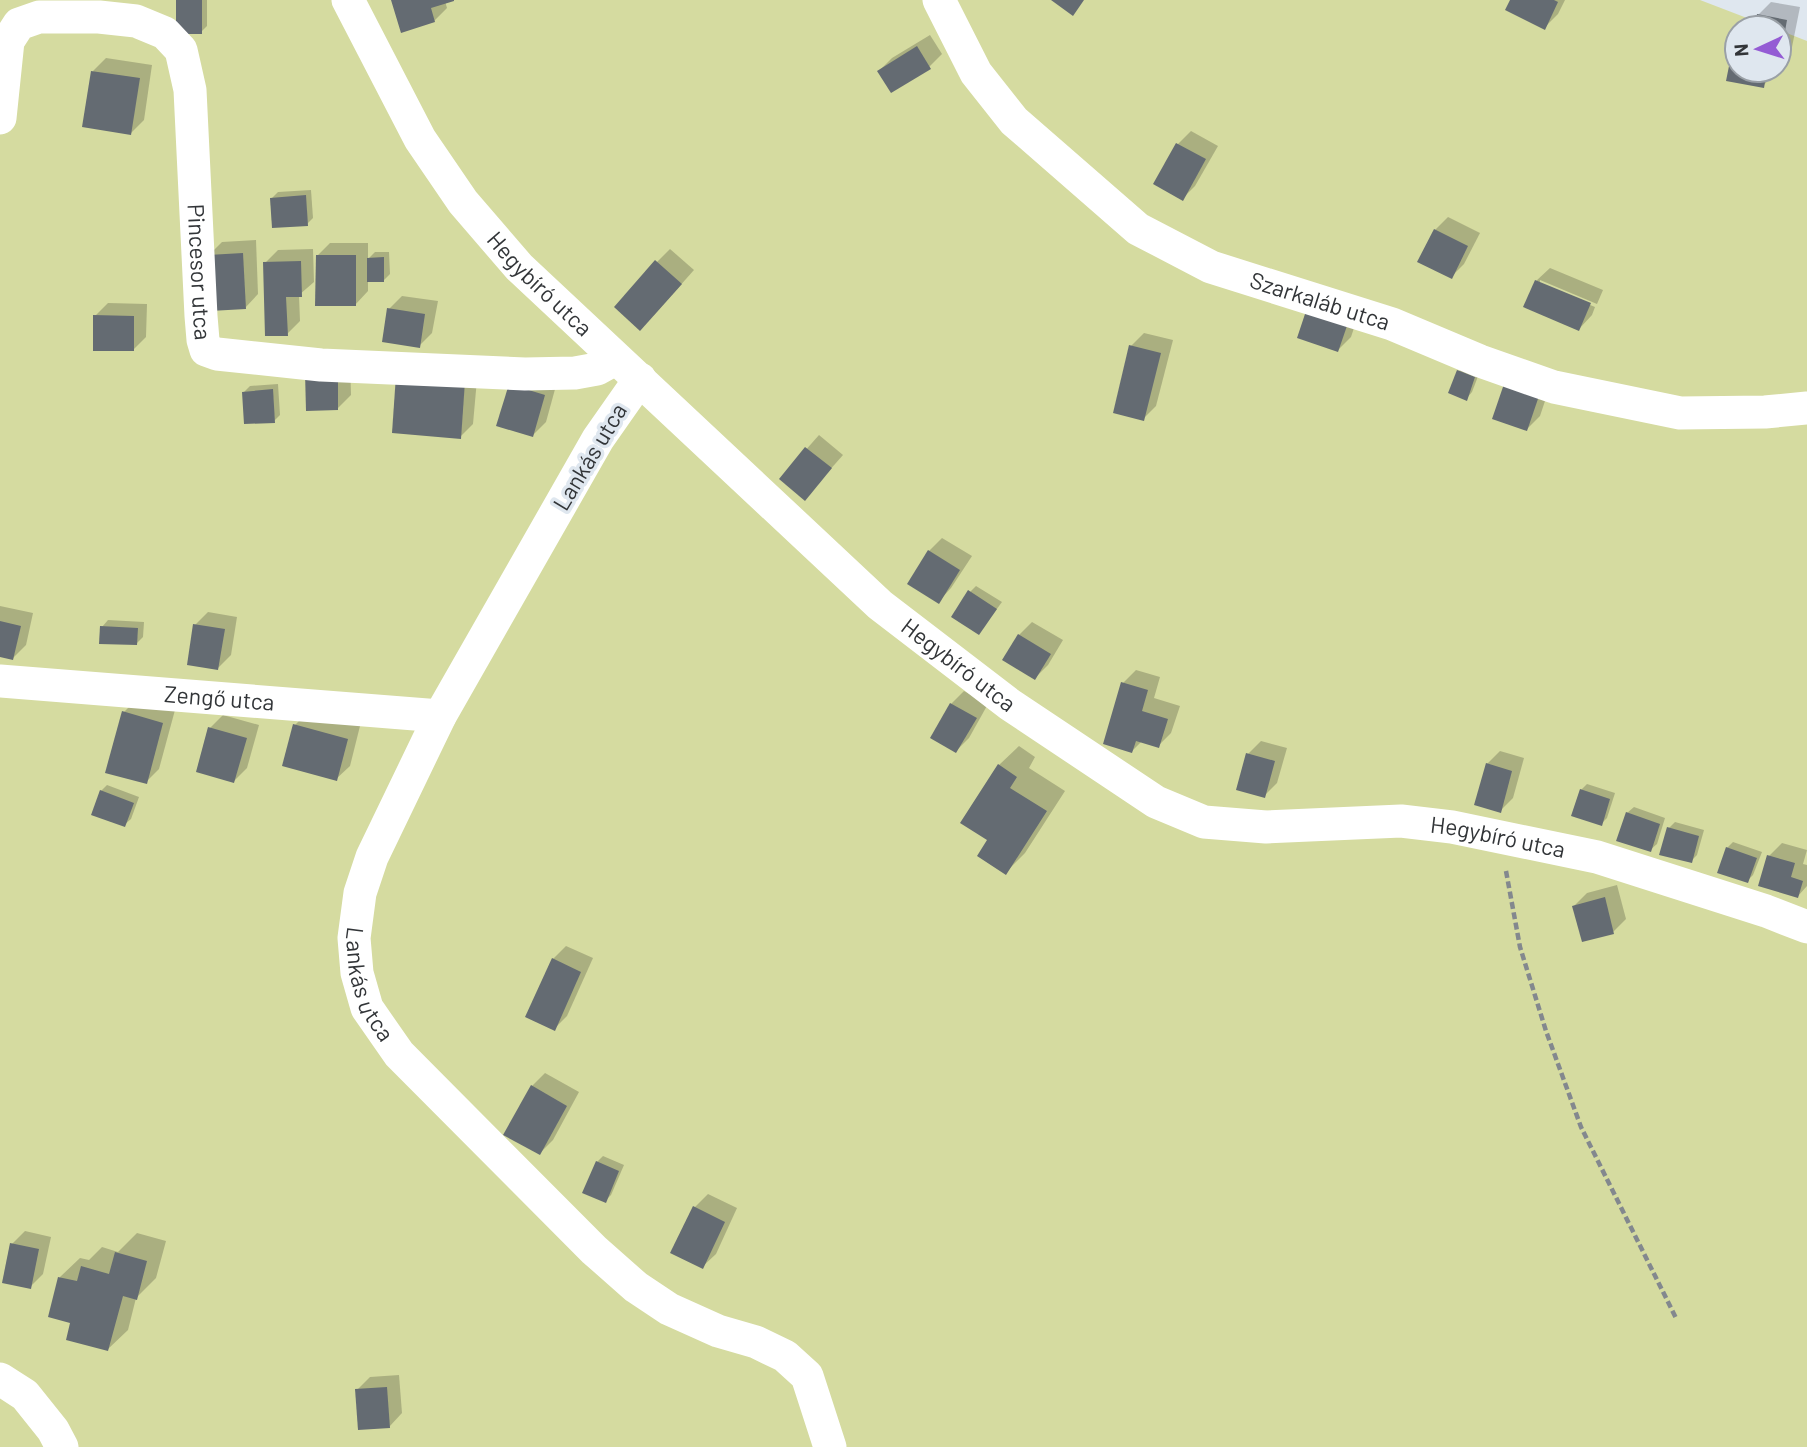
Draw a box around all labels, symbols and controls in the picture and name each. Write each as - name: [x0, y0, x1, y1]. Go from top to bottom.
- north arrow: [1723, 14, 1793, 84]
- text: N: [1729, 43, 1752, 57]
- street label: Pincesor utca: [183, 203, 218, 341]
- street label: Hegybíró utca: [482, 225, 599, 341]
- street label: Szarkaláb utca: [1247, 265, 1394, 336]
- street label: Lankás utca: [546, 398, 632, 515]
- street label: Hegybíró utca: [896, 612, 1022, 717]
- street label: Zengő utca: [163, 679, 276, 716]
- street label: Hegybíró utca: [1429, 810, 1568, 863]
- street label: Lankás utca: [341, 925, 401, 1046]

